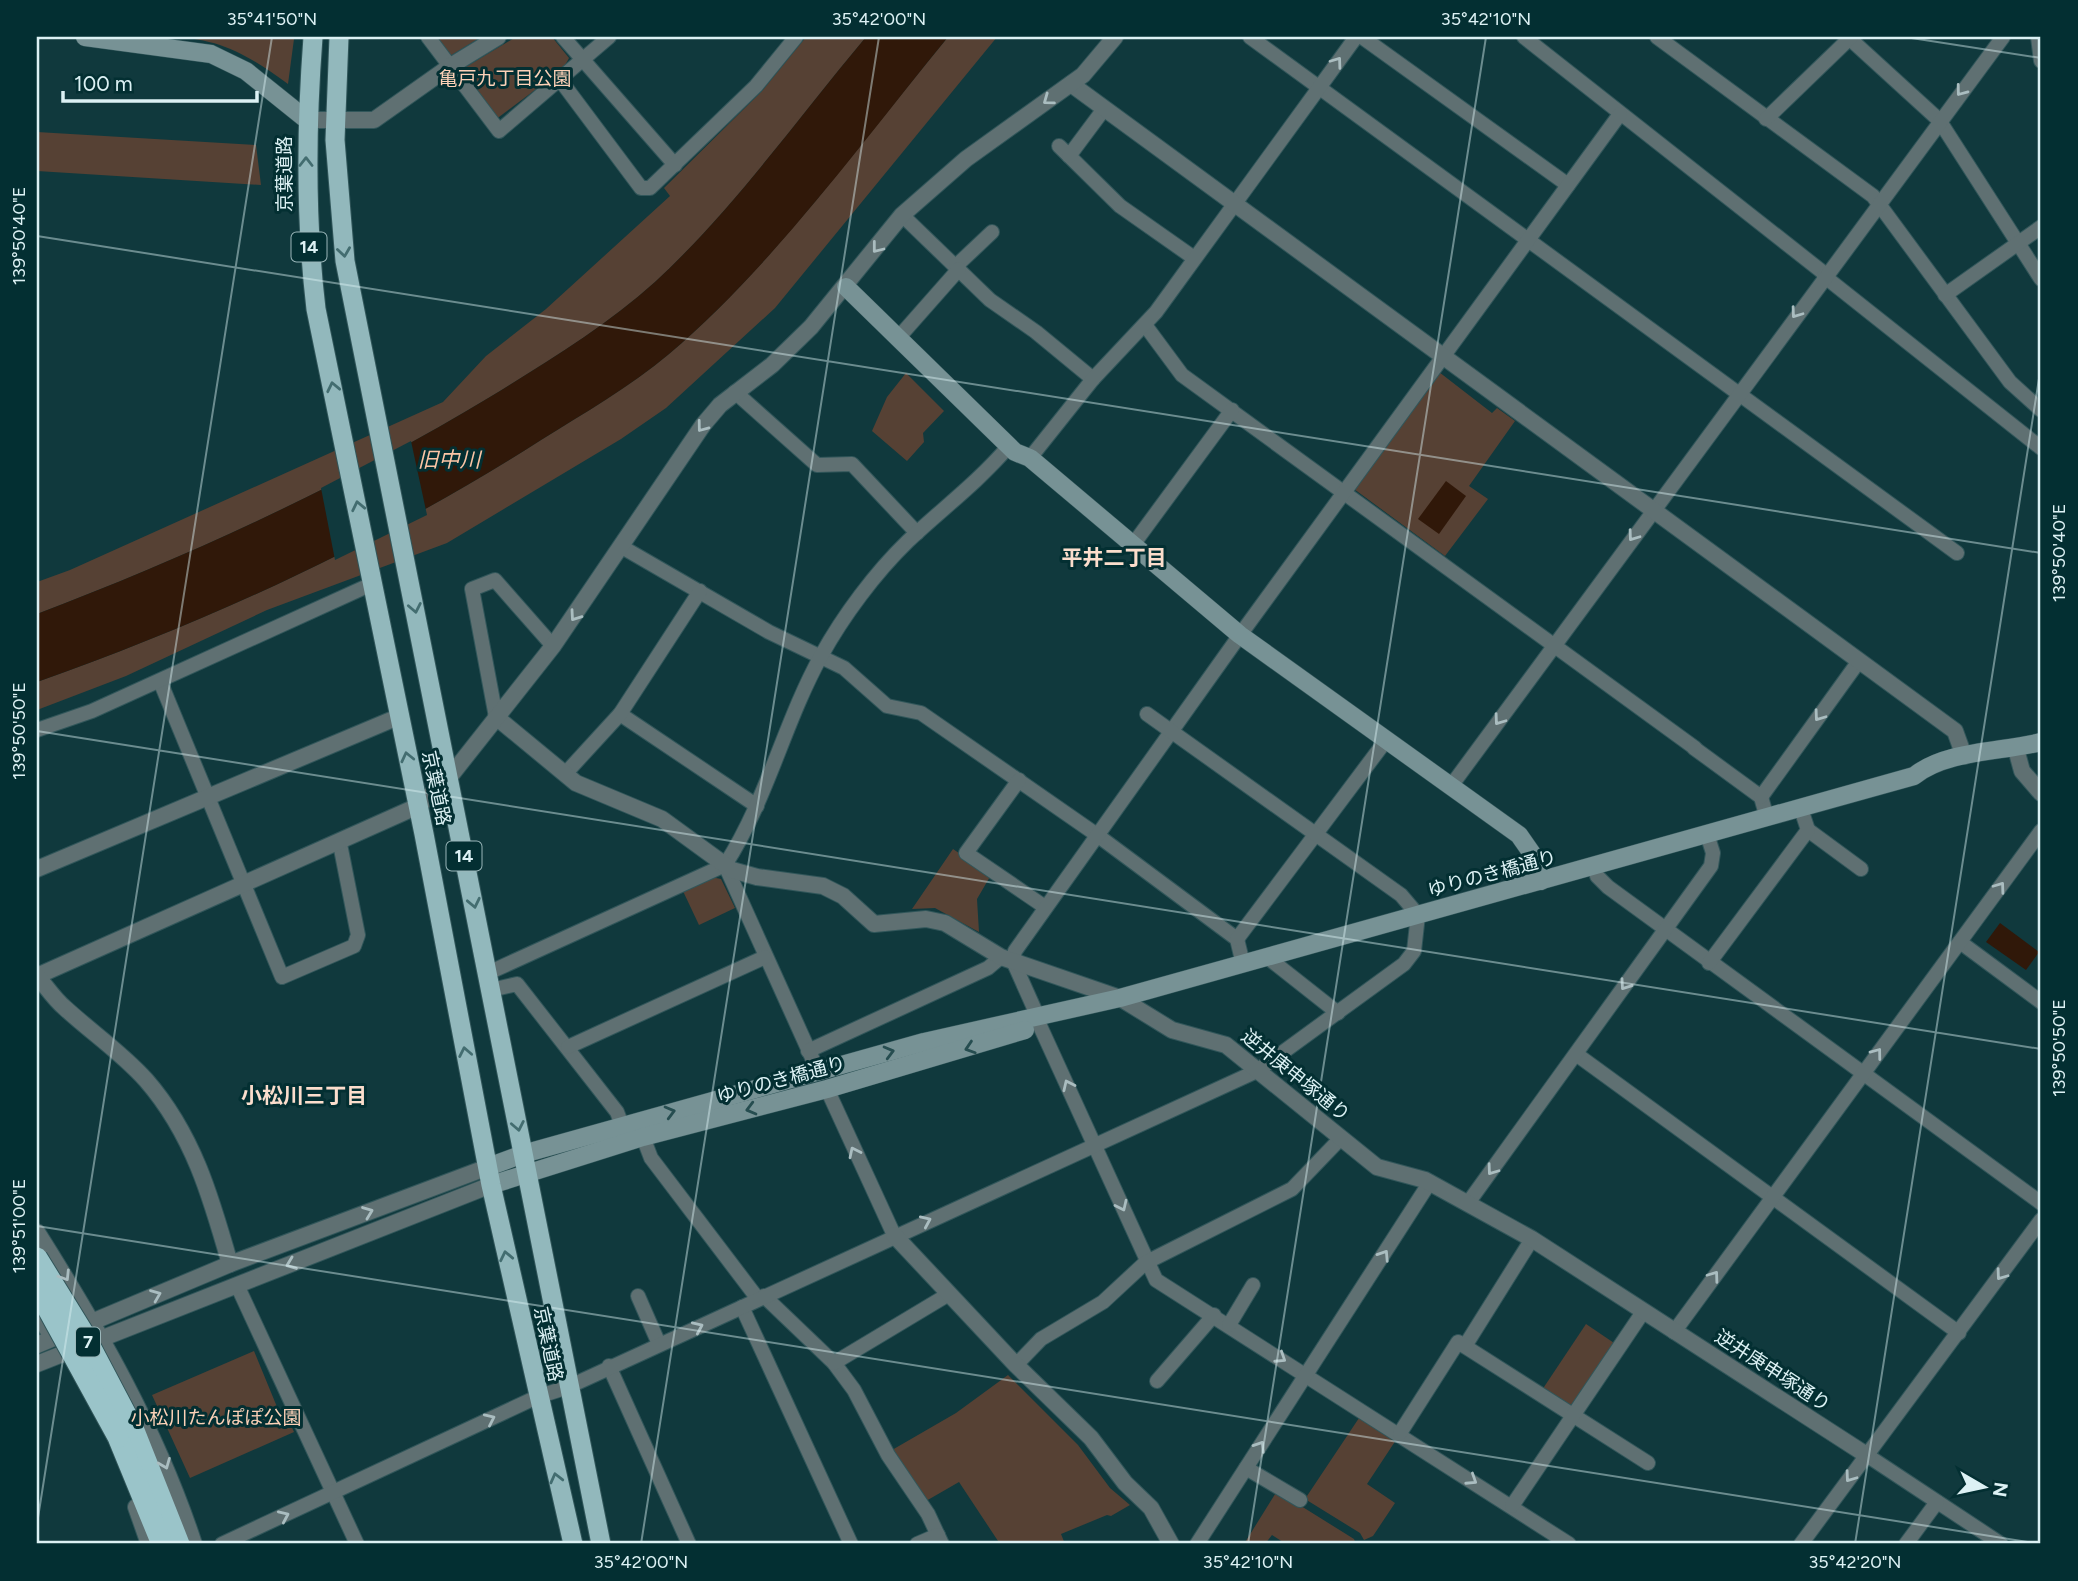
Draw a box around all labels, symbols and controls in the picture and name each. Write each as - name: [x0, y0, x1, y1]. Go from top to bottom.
- text: 35°41'50"N: [227, 8, 317, 30]
- text: 35°42'00"N: [832, 8, 926, 30]
- text: 35°42'10"N: [1441, 8, 1531, 30]
- one-way arrow: [1329, 57, 1342, 69]
- scale bar: [63, 60, 257, 104]
- park label: 亀戸九丁目公園: [438, 67, 572, 90]
- text: 100 m: [74, 71, 133, 96]
- one-way arrow: [1957, 83, 1970, 96]
- one-way arrow: [1043, 92, 1056, 104]
- street label: 京葉道路: [273, 136, 296, 212]
- one-way arrow: [298, 156, 314, 166]
- text: 139°50'40"E: [8, 187, 30, 285]
- road number: 14: [292, 232, 326, 262]
- one-way arrow: [872, 240, 885, 252]
- one-way arrow: [336, 246, 351, 258]
- one-way arrow: [1792, 305, 1805, 318]
- one-way arrow: [327, 381, 342, 393]
- one-way arrow: [698, 419, 710, 432]
- water label: 旧中川: [418, 447, 482, 472]
- one-way arrow: [351, 500, 366, 512]
- text: 139°50'40"E: [2048, 504, 2070, 602]
- one-way arrow: [1629, 528, 1641, 541]
- district label: 平井二丁目: [1062, 545, 1167, 570]
- one-way arrow: [406, 602, 421, 614]
- one-way arrow: [571, 608, 583, 621]
- text: 139°50'50"E: [8, 682, 30, 780]
- one-way arrow: [1815, 708, 1827, 721]
- one-way arrow: [1495, 712, 1507, 725]
- street label: 京葉道路: [417, 749, 456, 828]
- one-way arrow: [401, 751, 416, 763]
- road number: 14: [447, 842, 482, 870]
- street label: ゆりのき橋通り: [1425, 845, 1559, 902]
- one-way arrow: [1992, 882, 2005, 895]
- one-way arrow: [465, 897, 480, 909]
- one-way arrow: [1621, 977, 1633, 990]
- text: 139°50'50"E: [2048, 999, 2070, 1097]
- street label: 逆井庚申塚通り: [1237, 1025, 1355, 1126]
- one-way arrow: [965, 1040, 977, 1054]
- one-way arrow: [883, 1045, 895, 1060]
- one-way arrow: [459, 1046, 474, 1058]
- one-way arrow: [1869, 1049, 1882, 1061]
- street label: ゆりのき橋通り: [714, 1051, 848, 1108]
- one-way arrow: [1062, 1080, 1076, 1092]
- district label: 小松川三丁目: [241, 1083, 367, 1108]
- one-way arrow: [745, 1101, 757, 1115]
- one-way arrow: [664, 1106, 676, 1120]
- one-way arrow: [509, 1120, 524, 1132]
- one-way arrow: [848, 1147, 862, 1159]
- one-way arrow: [1488, 1162, 1500, 1175]
- text: 139°51'00"E: [8, 1179, 30, 1273]
- one-way arrow: [1114, 1199, 1128, 1212]
- one-way arrow: [361, 1207, 373, 1221]
- one-way arrow: [919, 1215, 932, 1229]
- one-way arrow: [1375, 1249, 1388, 1262]
- one-way arrow: [500, 1250, 515, 1262]
- one-way arrow: [285, 1255, 297, 1269]
- one-way arrow: [1997, 1267, 2009, 1280]
- one-way arrow: [56, 1269, 69, 1282]
- one-way arrow: [1706, 1272, 1718, 1284]
- one-way arrow: [149, 1289, 161, 1303]
- street label: 京葉道路: [529, 1305, 568, 1384]
- one-way arrow: [690, 1321, 703, 1335]
- street label: 逆井庚申塚通り: [1711, 1325, 1835, 1416]
- road number: 7: [76, 1328, 100, 1357]
- one-way arrow: [1273, 1349, 1286, 1362]
- park label: 小松川たんぽぽ公園: [130, 1406, 302, 1429]
- one-way arrow: [483, 1414, 495, 1428]
- one-way arrow: [1252, 1441, 1265, 1454]
- north arrow: [1948, 1452, 2018, 1522]
- one-way arrow: [157, 1457, 171, 1469]
- one-way arrow: [1846, 1469, 1859, 1482]
- one-way arrow: [550, 1472, 565, 1484]
- one-way arrow: [1465, 1472, 1478, 1485]
- text: N: [1988, 1481, 2013, 1499]
- one-way arrow: [277, 1510, 289, 1524]
- text: 35°42'00"N: [594, 1551, 688, 1573]
- text: 35°42'10"N: [1203, 1551, 1293, 1573]
- text: 35°42'20"N: [1809, 1551, 1901, 1573]

